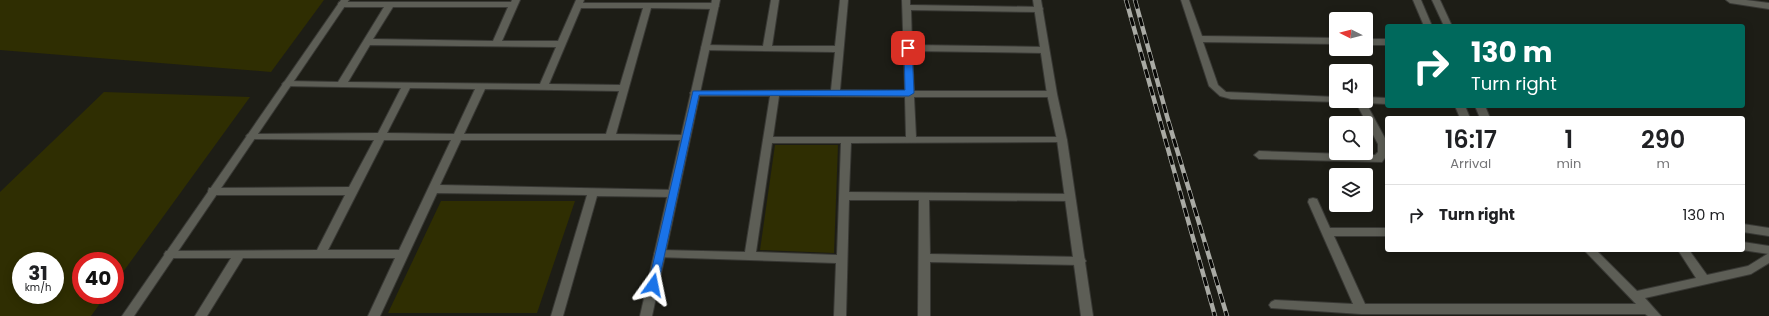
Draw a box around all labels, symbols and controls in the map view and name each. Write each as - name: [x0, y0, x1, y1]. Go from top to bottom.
- north arrow: [1329, 12, 1373, 56]
- map controls: [1329, 12, 1373, 212]
- pin: [891, 31, 925, 65]
- text: 130 m: [1471, 33, 1552, 72]
- icon: arrive: [897, 37, 919, 59]
- icon: right: [1405, 40, 1457, 92]
- button: sound: [1329, 64, 1373, 108]
- text: Turn right: [1471, 71, 1557, 96]
- button: search: [1329, 116, 1373, 160]
- text: 16:17: [1445, 123, 1497, 156]
- text: 1: [1565, 123, 1573, 156]
- text: 290: [1641, 123, 1685, 156]
- text: Arrival: [1450, 154, 1491, 173]
- text: min: [1556, 154, 1581, 173]
- text: m: [1657, 154, 1670, 173]
- button: layers: [1329, 168, 1373, 212]
- icon: right: [1405, 204, 1427, 226]
- text: Turn right: [1439, 204, 1515, 225]
- text: 130 m: [1682, 204, 1725, 225]
- speed limit sign: 40: [72, 252, 124, 304]
- text: 31: [28, 259, 48, 287]
- position arrow: [632, 264, 674, 306]
- text: km/h: [25, 280, 51, 295]

